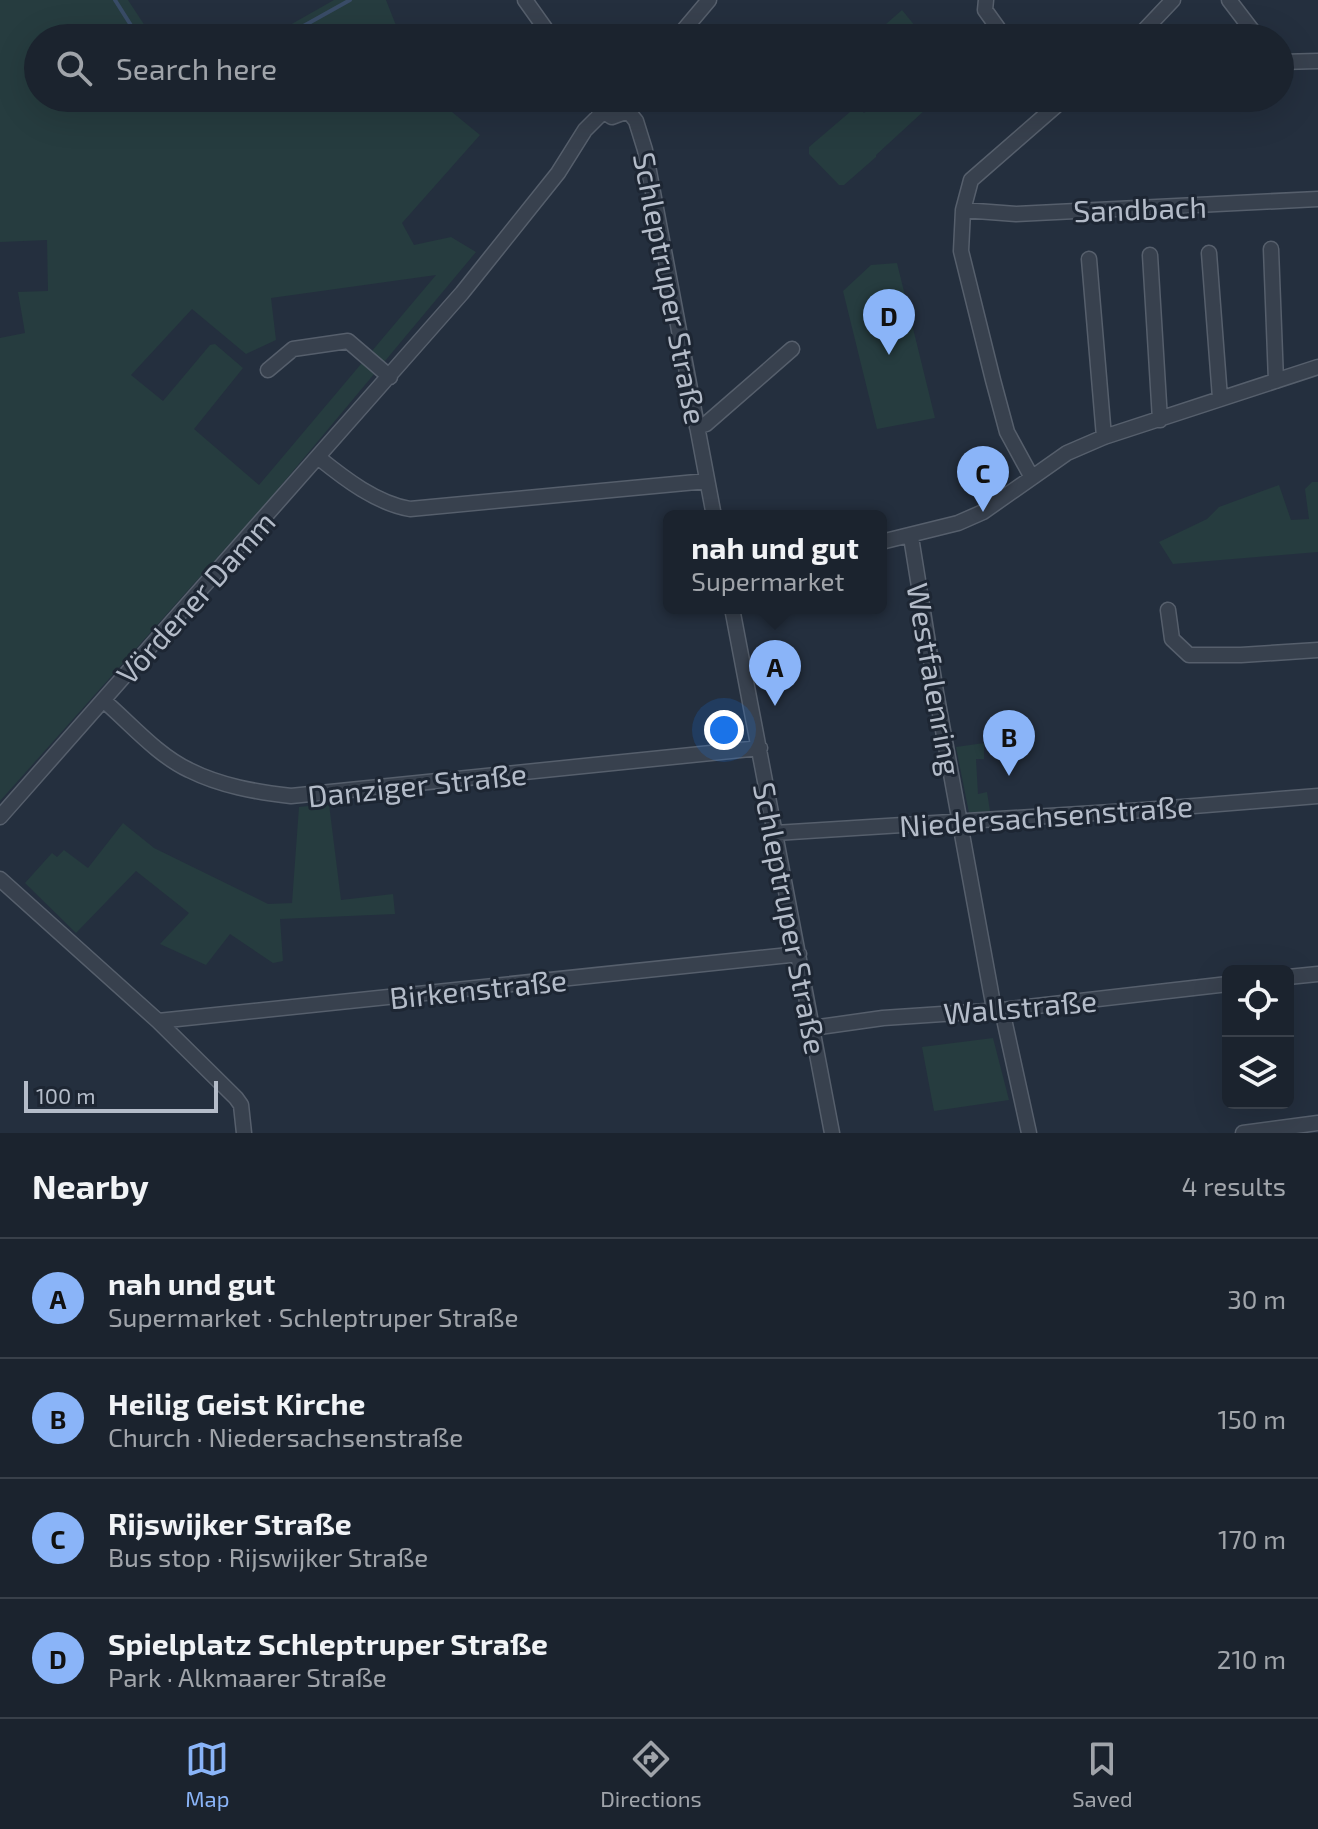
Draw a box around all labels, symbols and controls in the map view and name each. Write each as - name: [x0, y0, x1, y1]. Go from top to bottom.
- search box: [24, 24, 1294, 112]
- icon: search: [52, 46, 96, 90]
- text: Search here: [116, 50, 277, 86]
- street label: Schleptruper Straße: [627, 149, 715, 427]
- street label: Sandbach: [1073, 188, 1207, 228]
- pin: D: [863, 289, 915, 355]
- pin: C: [957, 446, 1009, 512]
- street label: Vördener Damm: [108, 503, 282, 691]
- popup: [663, 510, 887, 614]
- text: nah und gut: [691, 529, 859, 565]
- text: Supermarket: [691, 565, 844, 596]
- street label: Westfalenring: [900, 580, 970, 778]
- pin: A: [749, 640, 801, 706]
- your location: [704, 710, 744, 750]
- pin: B: [983, 710, 1035, 776]
- street label: Danziger Straße: [306, 755, 528, 813]
- street label: Schleptruper Straße: [747, 779, 835, 1057]
- street label: Niedersachsenstraße: [898, 787, 1194, 843]
- street label: Birkenstraße: [388, 961, 568, 1015]
- map controls: [1222, 965, 1294, 1109]
- button: locate: [1222, 965, 1294, 1037]
- street label: Wallstraße: [942, 981, 1098, 1031]
- button: layers: [1222, 1037, 1294, 1109]
- scale bar: [24, 1077, 218, 1113]
- text: 100 m: [36, 1082, 95, 1108]
- text: Nearby: [32, 1165, 149, 1206]
- text: 4 results: [1181, 1170, 1286, 1201]
- text: nah und gut: [108, 1265, 275, 1301]
- text: A: [50, 1283, 66, 1314]
- text: 30 m: [1227, 1283, 1286, 1314]
- text: Supermarket · Schleptruper Straße: [108, 1301, 518, 1332]
- text: Heilig Geist Kirche: [108, 1385, 365, 1421]
- text: B: [50, 1403, 66, 1434]
- text: 150 m: [1217, 1403, 1286, 1434]
- text: Church · Niedersachsenstraße: [108, 1421, 463, 1452]
- text: Rijswijker Straße: [108, 1505, 352, 1541]
- text: C: [50, 1523, 66, 1554]
- text: 170 m: [1218, 1523, 1286, 1554]
- text: Bus stop · Rijswijker Straße: [108, 1541, 428, 1572]
- text: Spielplatz Schleptruper Straße: [108, 1625, 548, 1661]
- text: D: [49, 1643, 67, 1674]
- text: 210 m: [1217, 1643, 1286, 1674]
- text: Park · Alkmaarer Straße: [108, 1661, 387, 1692]
- tab: Map: [185, 1737, 229, 1811]
- tab: Directions: [600, 1737, 702, 1811]
- tab: Saved: [1072, 1737, 1133, 1811]

